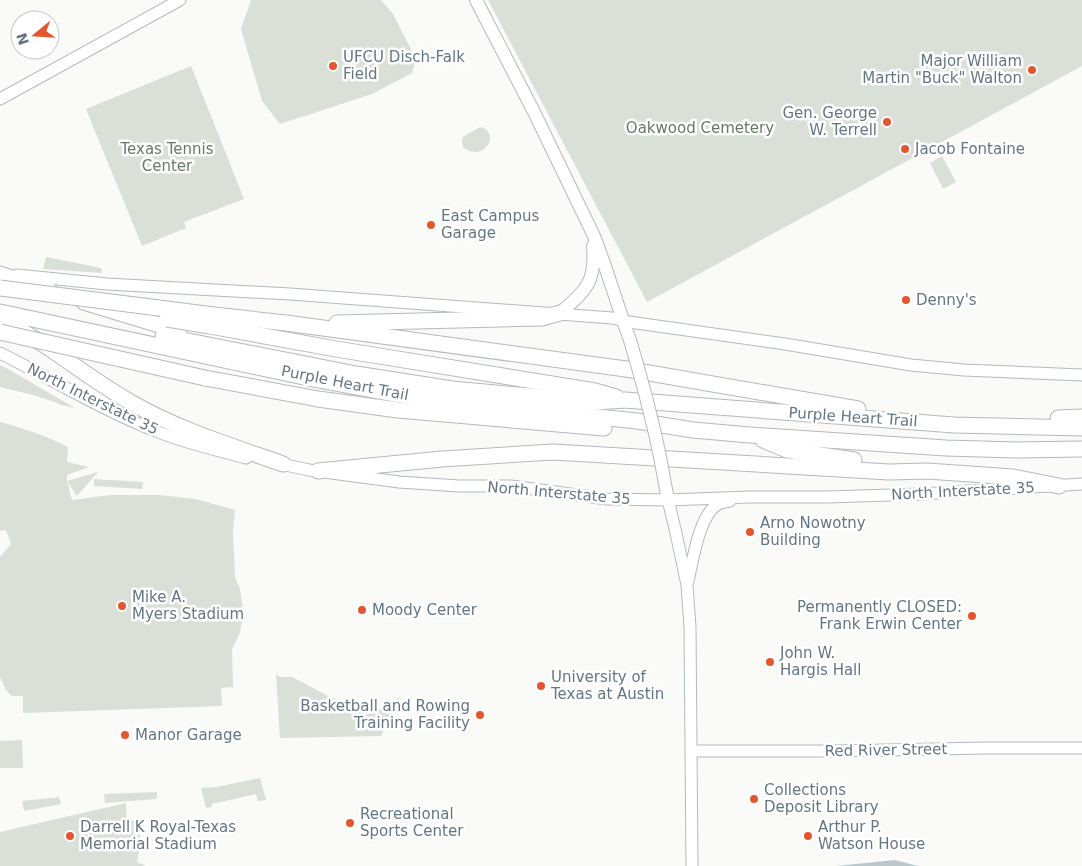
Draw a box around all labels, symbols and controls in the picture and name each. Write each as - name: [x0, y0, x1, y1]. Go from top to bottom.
- north arrow: [10, 10, 60, 60]
- text: N: [13, 31, 32, 47]
- place label: UFCU Disch-Falk Field: [343, 48, 465, 83]
- place label: Major William Martin "Buck" Walton: [862, 52, 1022, 87]
- marker: UFCU Disch-Falk Field: [327, 60, 339, 72]
- marker: Major William Martin "Buck" Walton: [1026, 64, 1038, 76]
- place label: Gen. George W. Terrell: [782, 104, 877, 139]
- marker: Gen. George W. Terrell: [881, 116, 893, 128]
- park label: Oakwood Cemetery: [626, 119, 774, 137]
- park label: Texas Tennis Center: [119, 140, 214, 175]
- place label: Jacob Fontaine: [914, 140, 1025, 158]
- marker: Jacob Fontaine: [899, 143, 911, 155]
- place label: East Campus Garage: [441, 207, 539, 242]
- marker: East Campus Garage: [425, 219, 437, 231]
- place label: Denny's: [916, 291, 977, 309]
- marker: Denny's: [900, 294, 912, 306]
- street label: North Interstate 35: [24, 359, 162, 439]
- street label: Purple Heart Trail: [280, 362, 410, 404]
- street label: Purple Heart Trail: [788, 404, 918, 430]
- street label: North Interstate 35: [487, 478, 631, 508]
- street label: North Interstate 35: [891, 478, 1035, 504]
- place label: Arno Nowotny Building: [760, 514, 866, 549]
- marker: Arno Nowotny Building: [744, 526, 756, 538]
- place label: Mike A. Myers Stadium: [132, 588, 244, 623]
- place label: Permanently CLOSED: Frank Erwin Center: [797, 598, 963, 633]
- marker: Mike A. Myers Stadium: [116, 600, 128, 612]
- place label: Moody Center: [372, 601, 478, 619]
- marker: Moody Center: [356, 604, 368, 616]
- marker: Permanently CLOSED: Frank Erwin Center: [966, 610, 978, 622]
- place label: John W. Hargis Hall: [779, 644, 861, 679]
- marker: John W. Hargis Hall: [764, 656, 776, 668]
- place label: University of Texas at Austin: [550, 668, 664, 703]
- marker: University of Texas at Austin: [535, 680, 547, 692]
- place label: Basketball and Rowing Training Facility: [300, 697, 470, 732]
- marker: Basketball and Rowing Training Facility: [474, 709, 486, 721]
- place label: Manor Garage: [135, 726, 242, 744]
- marker: Manor Garage: [119, 729, 131, 741]
- street label: Red River Street: [825, 740, 947, 760]
- place label: Collections Deposit Library: [764, 781, 879, 816]
- marker: Collections Deposit Library: [748, 793, 760, 805]
- place label: Recreational Sports Center: [360, 805, 464, 840]
- marker: Recreational Sports Center: [344, 817, 356, 829]
- place label: Darrell K Royal-Texas Memorial Stadium: [80, 818, 236, 853]
- place label: Arthur P. Watson House: [818, 818, 925, 853]
- marker: Darrell K Royal-Texas Memorial Stadium: [64, 830, 76, 842]
- marker: Arthur P. Watson House: [802, 830, 814, 842]

